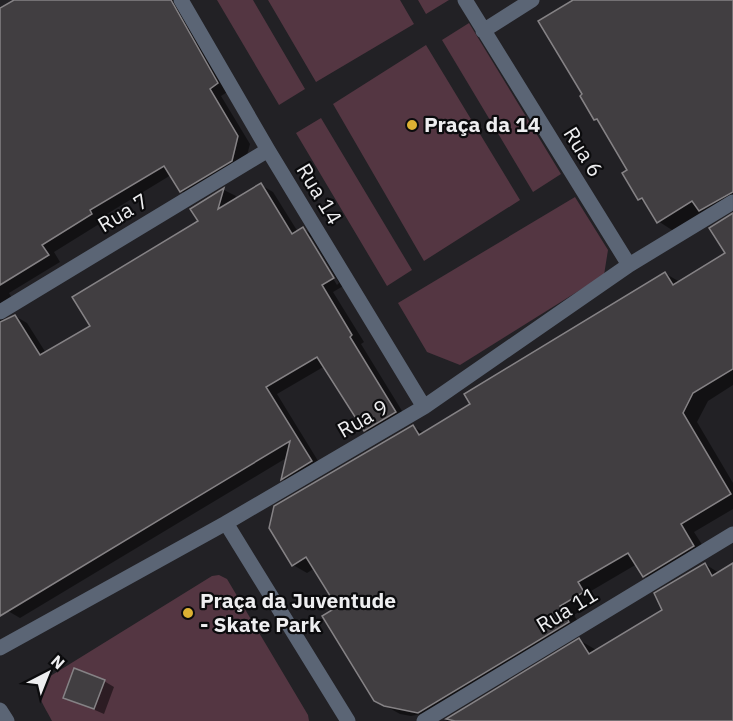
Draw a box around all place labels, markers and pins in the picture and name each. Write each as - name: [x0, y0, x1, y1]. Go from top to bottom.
- place label: Praça da 14: [424, 110, 540, 138]
- marker: Praça da 14: [405, 118, 419, 132]
- place label: Praça da Juventude - Skate Park: [200, 586, 396, 638]
- marker: Praça da Juventude - Skate Park: [181, 606, 195, 620]

